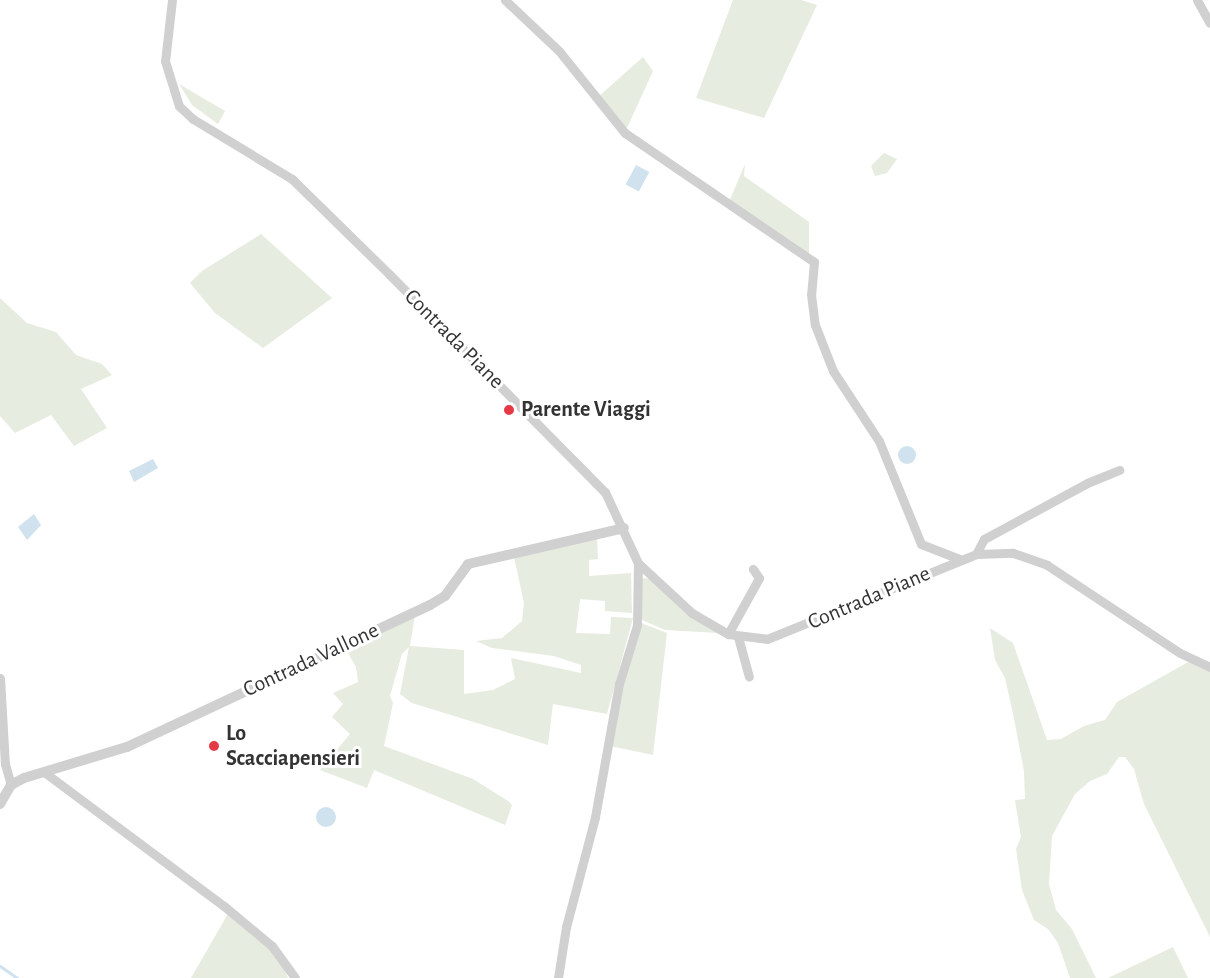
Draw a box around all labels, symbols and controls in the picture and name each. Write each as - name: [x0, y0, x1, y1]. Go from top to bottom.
- street label: Contrada Piane: [399, 284, 509, 394]
- place label: Parente Viaggi: [521, 397, 651, 423]
- marker: Parente Viaggi: [502, 403, 516, 417]
- street label: Contrada Piane: [804, 560, 934, 636]
- street label: Contrada Vallone: [239, 617, 383, 703]
- place label: Lo Scacciapensieri: [226, 720, 360, 772]
- marker: Lo Scacciapensieri: [207, 739, 221, 753]

